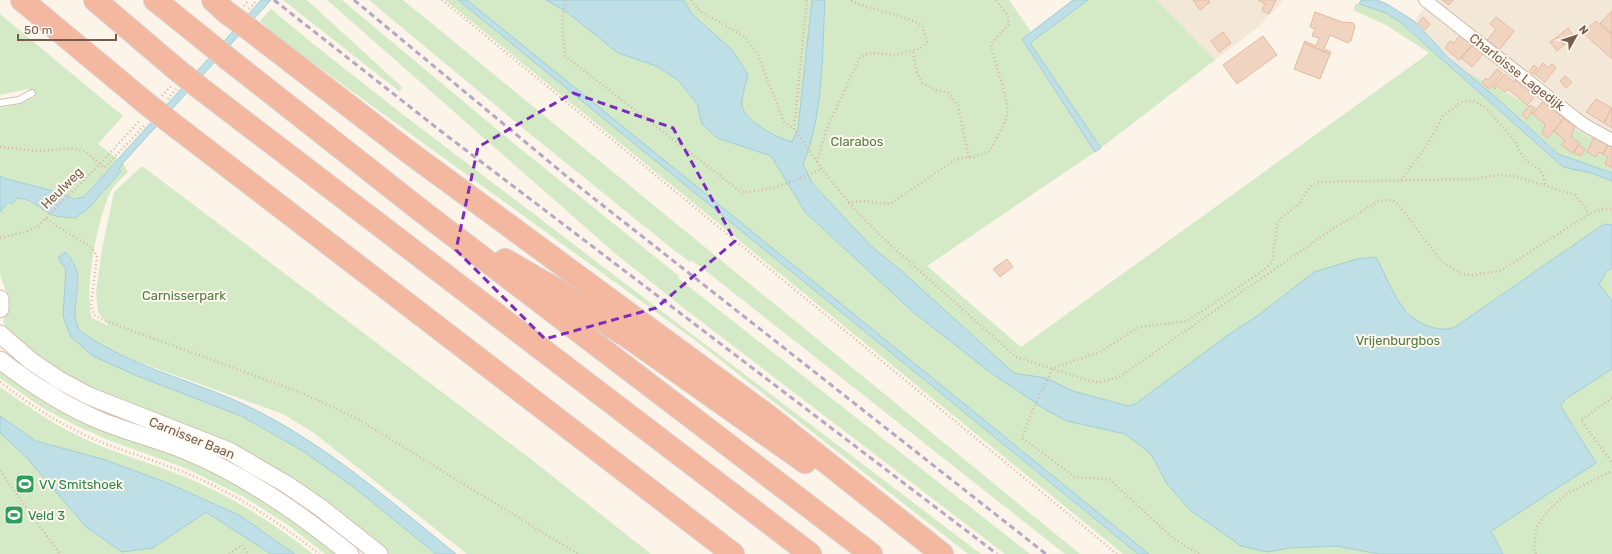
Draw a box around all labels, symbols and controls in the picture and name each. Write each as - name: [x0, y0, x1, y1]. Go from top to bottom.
- scale bar: [18, 16, 116, 42]
- north arrow: [1556, 16, 1596, 56]
- text: 50 m: [24, 23, 52, 37]
- text: N: [1576, 23, 1591, 37]
- street label: Charloisse Lagedijk: [1466, 30, 1568, 115]
- park label: Clarabos: [831, 134, 884, 149]
- street label: Heulweg: [38, 164, 87, 213]
- park label: Carnisserpark: [142, 288, 226, 303]
- park label: Vrijenburgbos: [1356, 333, 1441, 349]
- street label: Carnisser Baan: [147, 414, 237, 462]
- sports icon: VV Smitshoek: [14, 473, 36, 495]
- place label: VV Smitshoek: [39, 477, 123, 492]
- sports icon: Veld 3: [3, 504, 25, 526]
- place label: Veld 3: [28, 508, 65, 523]

